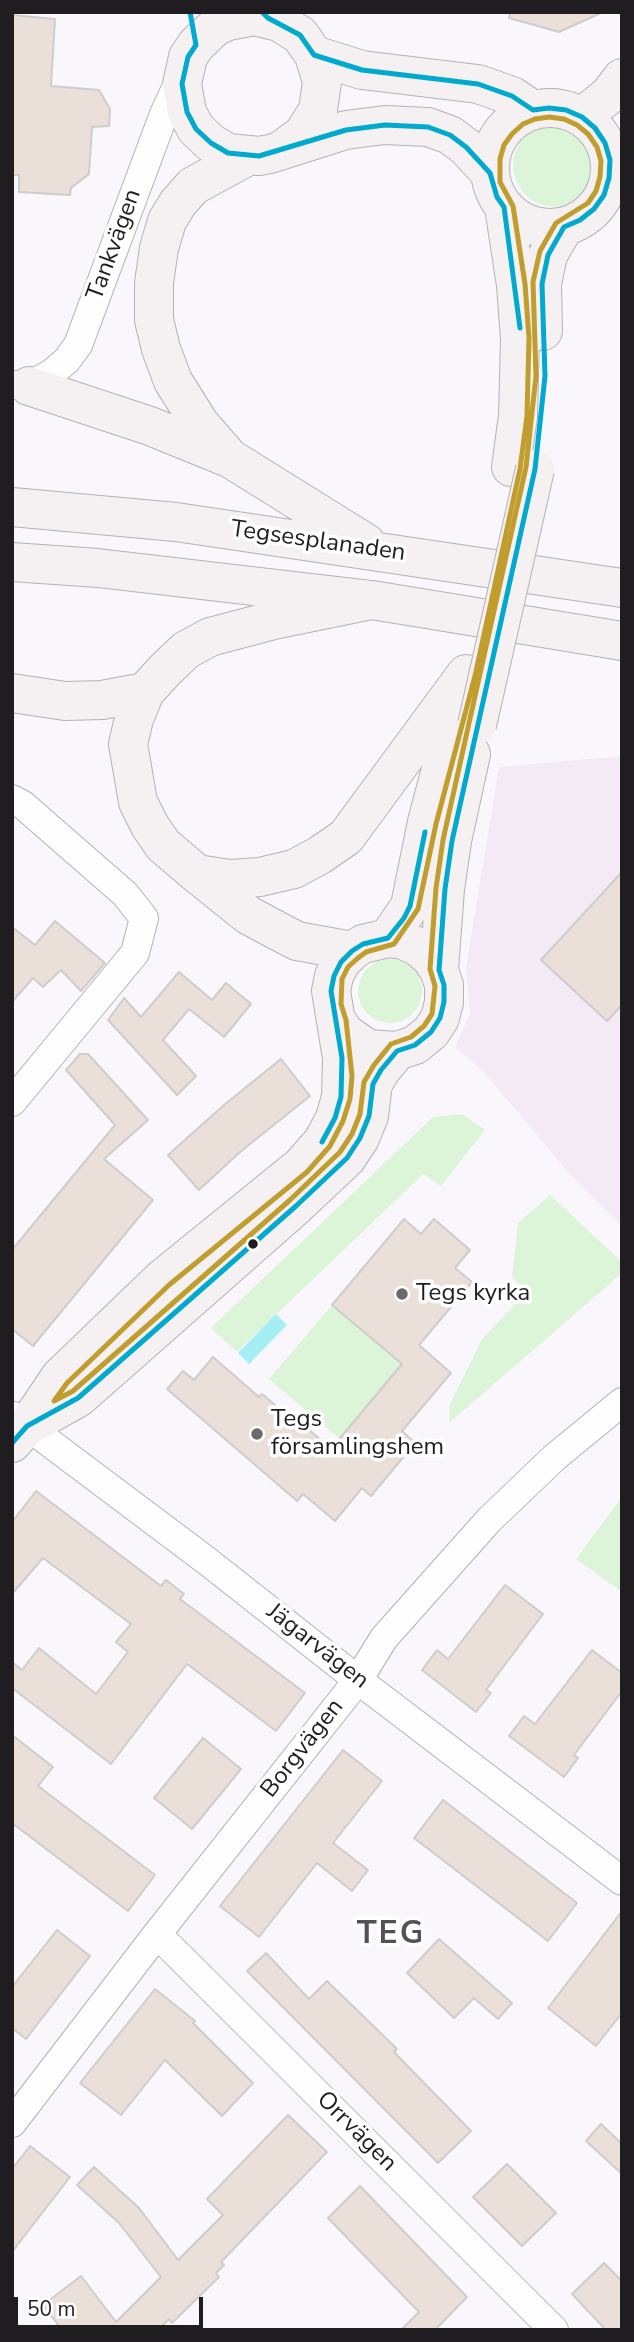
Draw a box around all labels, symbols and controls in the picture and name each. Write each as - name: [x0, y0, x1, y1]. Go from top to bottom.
- street label: Tankvägen: [82, 186, 148, 304]
- street label: Tegsesplanaden: [229, 516, 407, 568]
- unlabelled marker: [246, 1237, 260, 1251]
- place label: Tegs kyrka: [416, 1280, 530, 1308]
- marker: Tegs kyrka: [394, 1286, 410, 1302]
- place label: Tegs församlingshem: [271, 1406, 444, 1462]
- marker: Tegs församlingshem: [249, 1426, 265, 1442]
- street label: Jägarvägen: [260, 1598, 374, 1696]
- street label: Borgvägen: [256, 1694, 350, 1804]
- district label: TEG: [357, 1916, 425, 1954]
- street label: Orrvägen: [310, 2086, 402, 2178]
- scale bar: [18, 2282, 206, 2326]
- text: 50 m: [27, 2295, 76, 2323]

